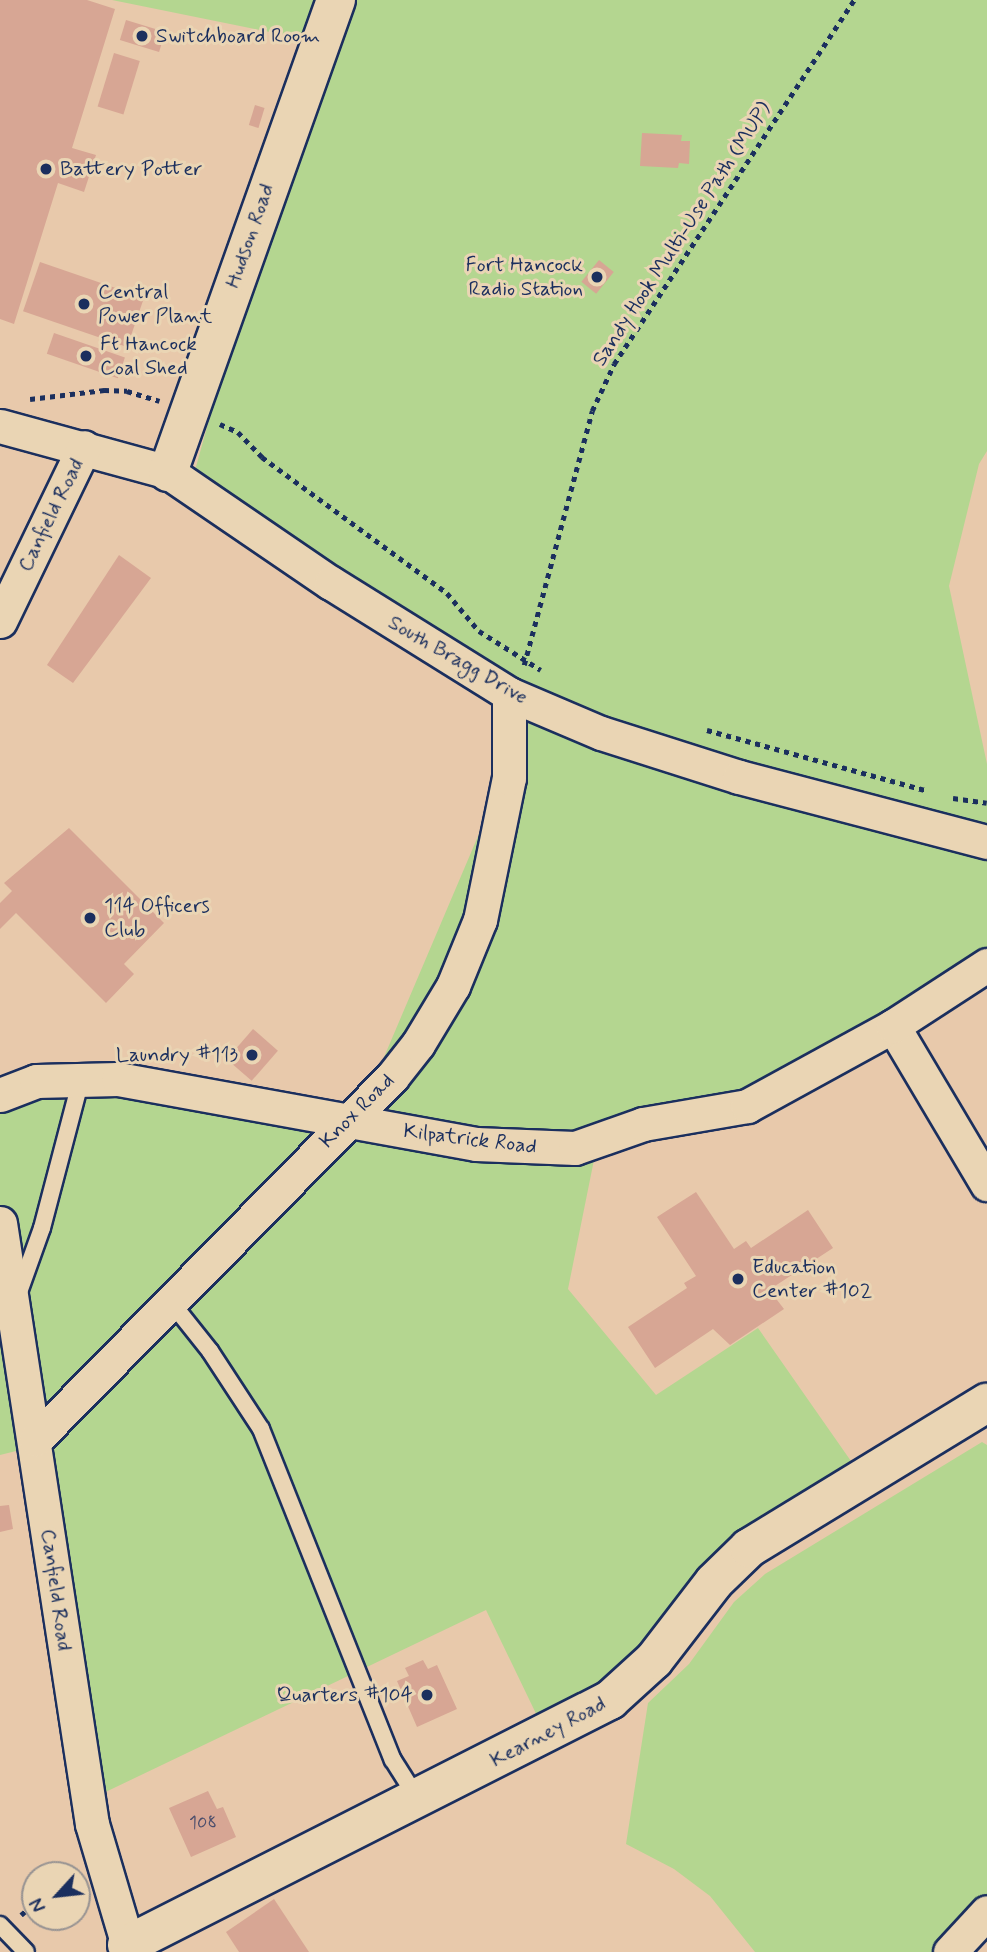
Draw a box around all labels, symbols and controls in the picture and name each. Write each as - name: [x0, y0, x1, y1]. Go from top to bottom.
- place label: Switchboard Room: [156, 23, 320, 49]
- marker: Switchboard Room: [134, 28, 150, 44]
- street label: Sandy Hook Multi-Use Path (MUP): [587, 97, 777, 371]
- place label: Battery Potter: [60, 156, 199, 182]
- marker: Battery Potter: [38, 161, 54, 177]
- street label: Hudson Road: [220, 180, 280, 292]
- place label: Fort Hancock Radio Station: [466, 252, 583, 302]
- marker: Fort Hancock Radio Station: [589, 269, 605, 285]
- place label: Central Power Plant: [98, 279, 212, 329]
- marker: Central Power Plant: [76, 296, 92, 312]
- place label: Ft Hancock Coal Shed: [100, 331, 198, 381]
- marker: Ft Hancock Coal Shed: [78, 348, 94, 364]
- street label: Canfield Road: [13, 455, 89, 575]
- street label: South Bragg Drive: [384, 610, 532, 710]
- place label: 114 Officers Club: [104, 893, 210, 943]
- marker: 114 Officers Club: [82, 910, 98, 926]
- place label: Laundry #113: [116, 1042, 238, 1068]
- marker: Laundry #113: [244, 1047, 260, 1063]
- street label: Knox Road: [315, 1069, 399, 1153]
- street label: Kilpatrick Road: [402, 1118, 538, 1160]
- place label: Education Center #102: [752, 1254, 872, 1304]
- marker: Education Center #102: [730, 1271, 746, 1287]
- street label: Canfield Road: [35, 1528, 77, 1652]
- place label: Quarters #104: [276, 1682, 413, 1708]
- marker: Quarters #104: [419, 1687, 435, 1703]
- street label: Kearney Road: [486, 1691, 610, 1773]
- house number: 108: [189, 1812, 217, 1834]
- north arrow: [21, 1861, 91, 1931]
- text: N: [25, 1894, 53, 1916]

